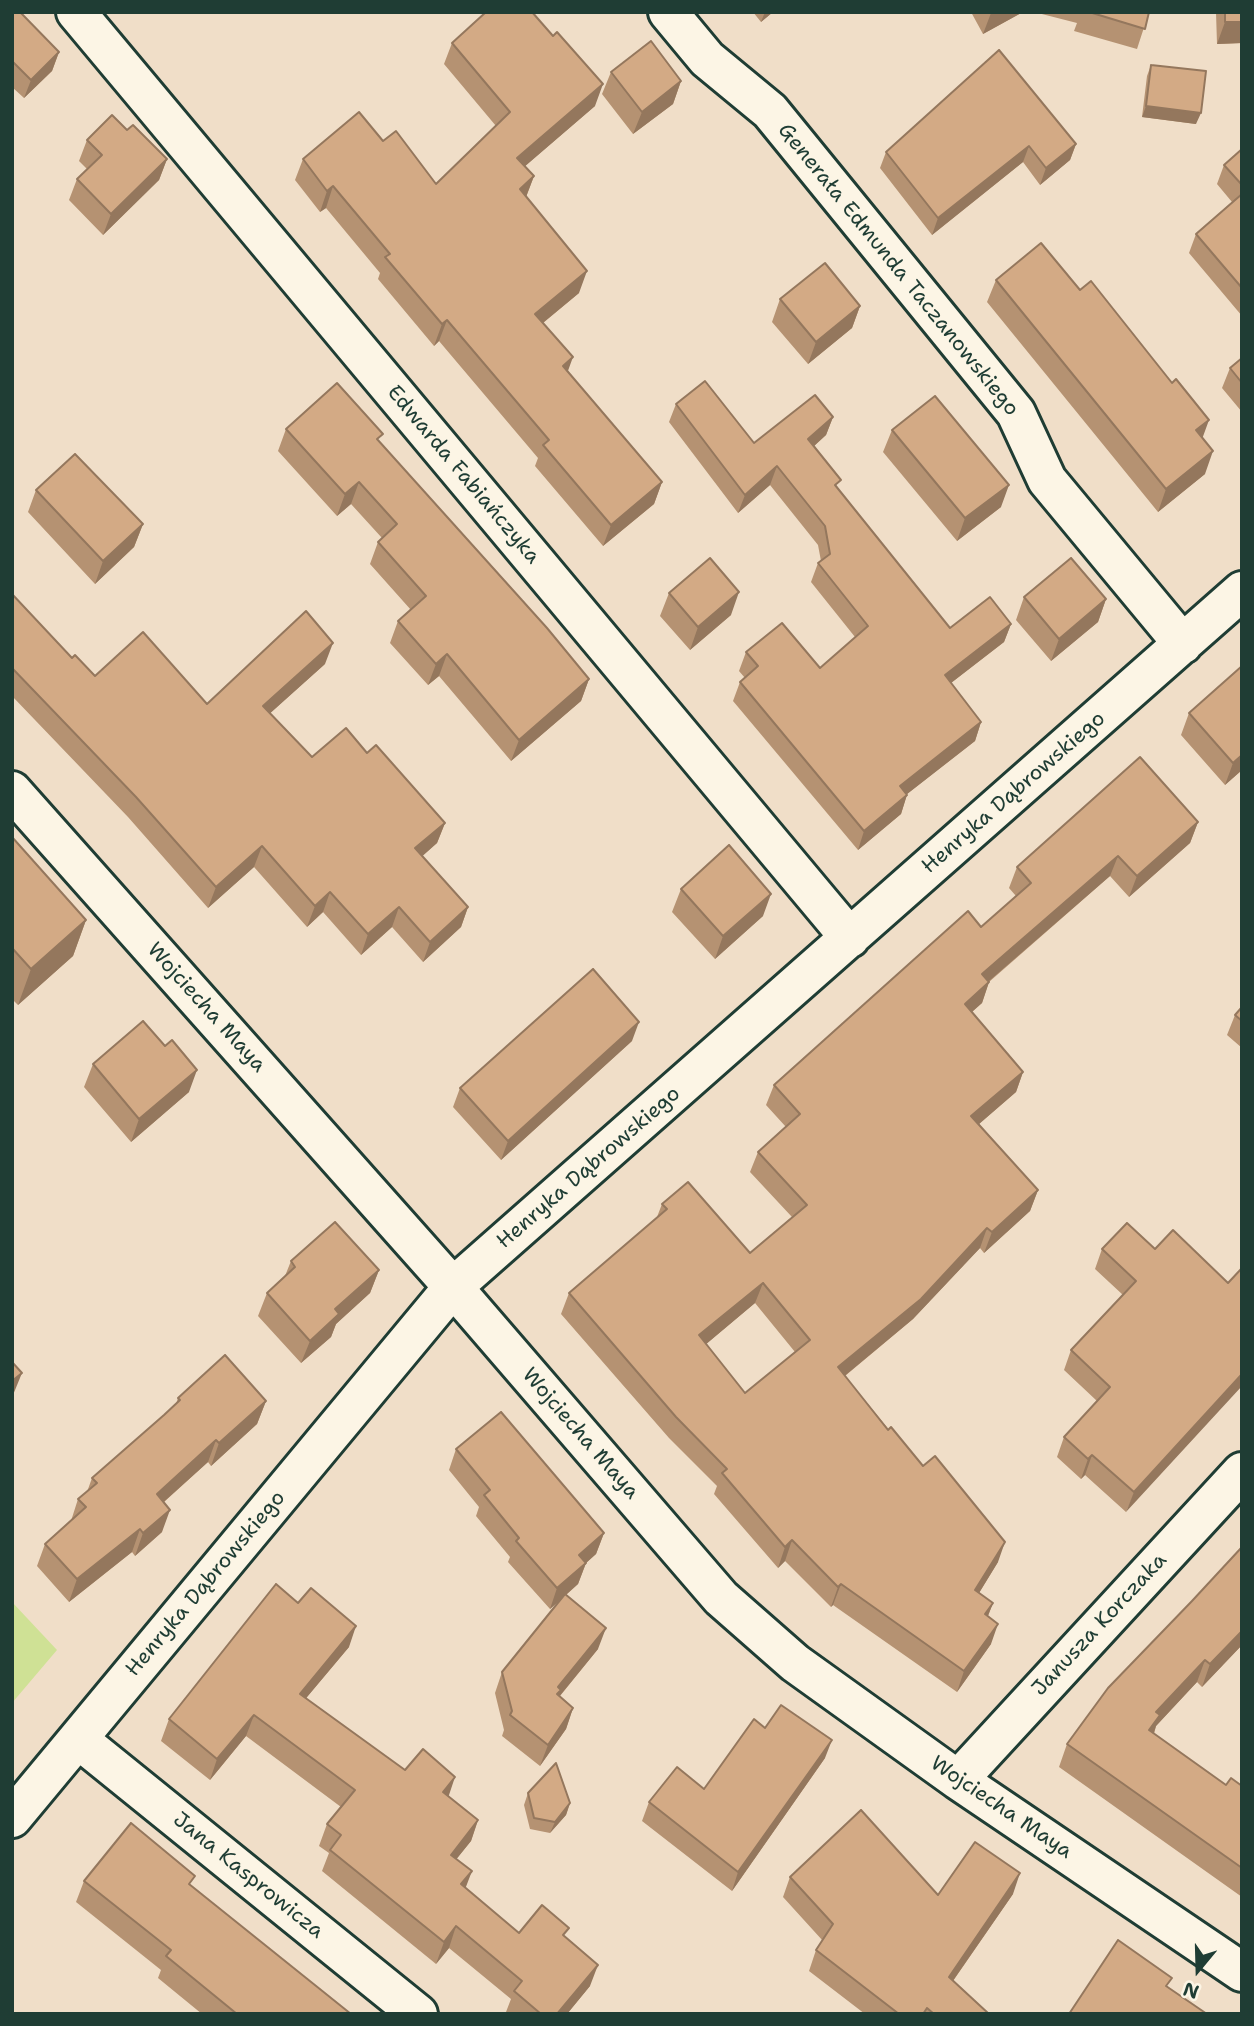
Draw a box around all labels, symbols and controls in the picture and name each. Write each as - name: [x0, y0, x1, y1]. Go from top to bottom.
- street label: Generała Edmunda Taczanowskiego: [772, 119, 1024, 421]
- street label: Edwarda Fabiańczyka: [381, 381, 545, 569]
- street label: Henryka Dąbrowskiego: [917, 707, 1111, 879]
- street label: Wojciecha Maya: [141, 938, 271, 1078]
- street label: Henryka Dąbrowskiego: [492, 1082, 686, 1254]
- street label: Wojciecha Maya: [516, 1363, 644, 1505]
- street label: Henryka Dąbrowskiego: [121, 1486, 291, 1682]
- street label: Janusza Korczaka: [1027, 1548, 1173, 1702]
- street label: Wojciecha Maya: [925, 1751, 1077, 1865]
- street label: Jana Kasprowicza: [168, 1807, 328, 1945]
- north arrow: [1163, 1935, 1233, 2005]
- text: N: [1180, 1976, 1202, 2005]

